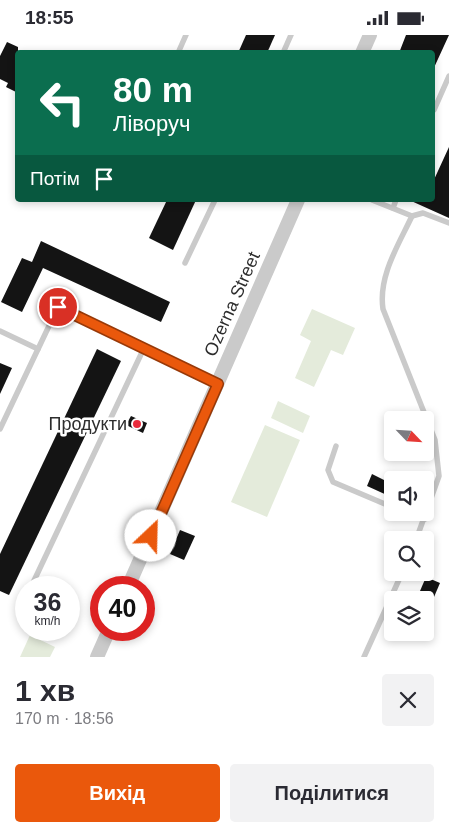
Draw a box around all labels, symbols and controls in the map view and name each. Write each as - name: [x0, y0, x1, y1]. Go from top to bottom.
- text: 18:55: [25, 7, 74, 28]
- icon: left: [30, 70, 95, 135]
- text: 80 m: [113, 70, 193, 109]
- text: Ліворуч: [113, 111, 190, 136]
- icon: arrive: [90, 165, 118, 193]
- text: Потім: [30, 168, 80, 189]
- street label: Ozerna Street: [200, 249, 264, 359]
- pin: [37, 286, 79, 328]
- icon: arrive: [44, 293, 72, 321]
- north arrow: [384, 411, 434, 461]
- map controls: [384, 411, 434, 641]
- place label: Продукти: [49, 414, 127, 434]
- marker: Продукти: [131, 418, 143, 430]
- button: sound: [384, 471, 434, 521]
- position arrow: [124, 509, 176, 561]
- button: search: [384, 531, 434, 581]
- speed limit sign: 40: [90, 576, 155, 641]
- text: 36: [34, 588, 61, 616]
- button: layers: [384, 591, 434, 641]
- text: km/h: [34, 614, 61, 628]
- text: 1 хв: [15, 674, 75, 707]
- button: close: [382, 674, 434, 726]
- text: 170 m · 18:56: [15, 710, 114, 727]
- button: Вихід: [15, 764, 220, 822]
- button: Поділитися: [230, 764, 434, 822]

